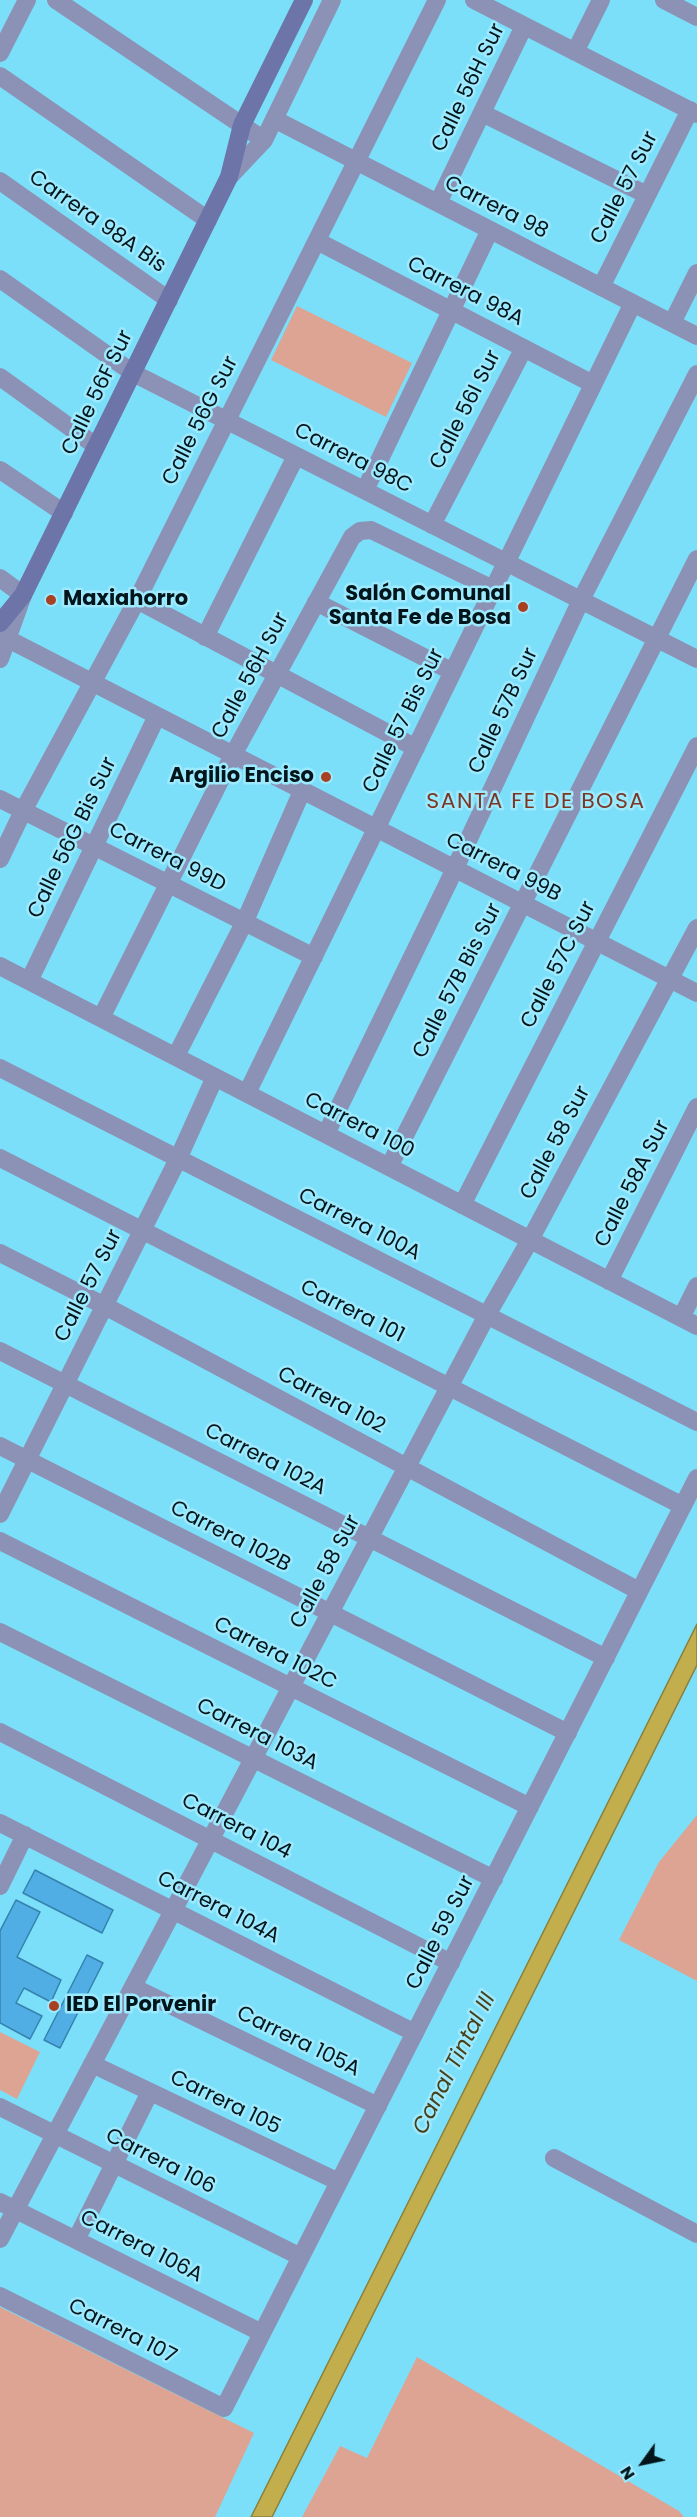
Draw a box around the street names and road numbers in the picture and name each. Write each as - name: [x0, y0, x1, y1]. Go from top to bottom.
- street label: Calle 56H Sur: [427, 20, 511, 156]
- street label: Calle 57 Sur: [586, 127, 664, 249]
- street label: Carrera 98A Bis: [23, 165, 171, 279]
- street label: Carrera 98: [440, 171, 552, 245]
- street label: Carrera 98A: [403, 252, 527, 332]
- street label: Calle 56F Sur: [57, 327, 139, 459]
- street label: Calle 56I Sur: [425, 346, 507, 474]
- street label: Calle 56G Sur: [158, 352, 244, 490]
- street label: Carrera 98C: [290, 418, 416, 500]
- street label: Calle 56H Sur: [207, 608, 295, 744]
- street label: Calle 57B Sur: [464, 644, 544, 778]
- street label: Calle 57 Bis Sur: [358, 645, 450, 797]
- street label: Calle 56G Bis Sur: [23, 753, 123, 923]
- street label: Carrera 99D: [104, 818, 230, 898]
- street label: Carrera 99B: [441, 828, 565, 908]
- street label: Calle 57C Sur: [516, 897, 602, 1033]
- street label: Calle 57B Bis Sur: [408, 899, 508, 1063]
- street label: Calle 58 Sur: [516, 1082, 596, 1204]
- street label: Carrera 100: [300, 1088, 418, 1164]
- street label: Calle 58A Sur: [590, 1116, 676, 1252]
- street label: Carrera 100A: [294, 1183, 424, 1267]
- street label: Calle 57 Sur: [50, 1225, 128, 1347]
- street label: Carrera 101: [296, 1275, 408, 1349]
- street label: Carrera 102: [273, 1362, 389, 1440]
- street label: Carrera 102A: [200, 1419, 330, 1501]
- street label: Carrera 102B: [166, 1496, 294, 1578]
- street label: Calle 58 Sur: [286, 1511, 366, 1633]
- street label: Carrera 102C: [209, 1612, 341, 1696]
- street label: Carrera 103A: [192, 1694, 322, 1776]
- street label: Carrera 104: [177, 1789, 295, 1865]
- street label: Carrera 104A: [153, 1866, 283, 1950]
- street label: Calle 59 Sur: [401, 1872, 481, 1994]
- street label: Carrera 105A: [232, 2001, 364, 2083]
- street label: Carrera 105: [166, 2065, 284, 2141]
- street label: Carrera 106: [101, 2124, 219, 2200]
- street label: Carrera 106A: [76, 2205, 206, 2289]
- street label: Carrera 107: [64, 2294, 180, 2370]

